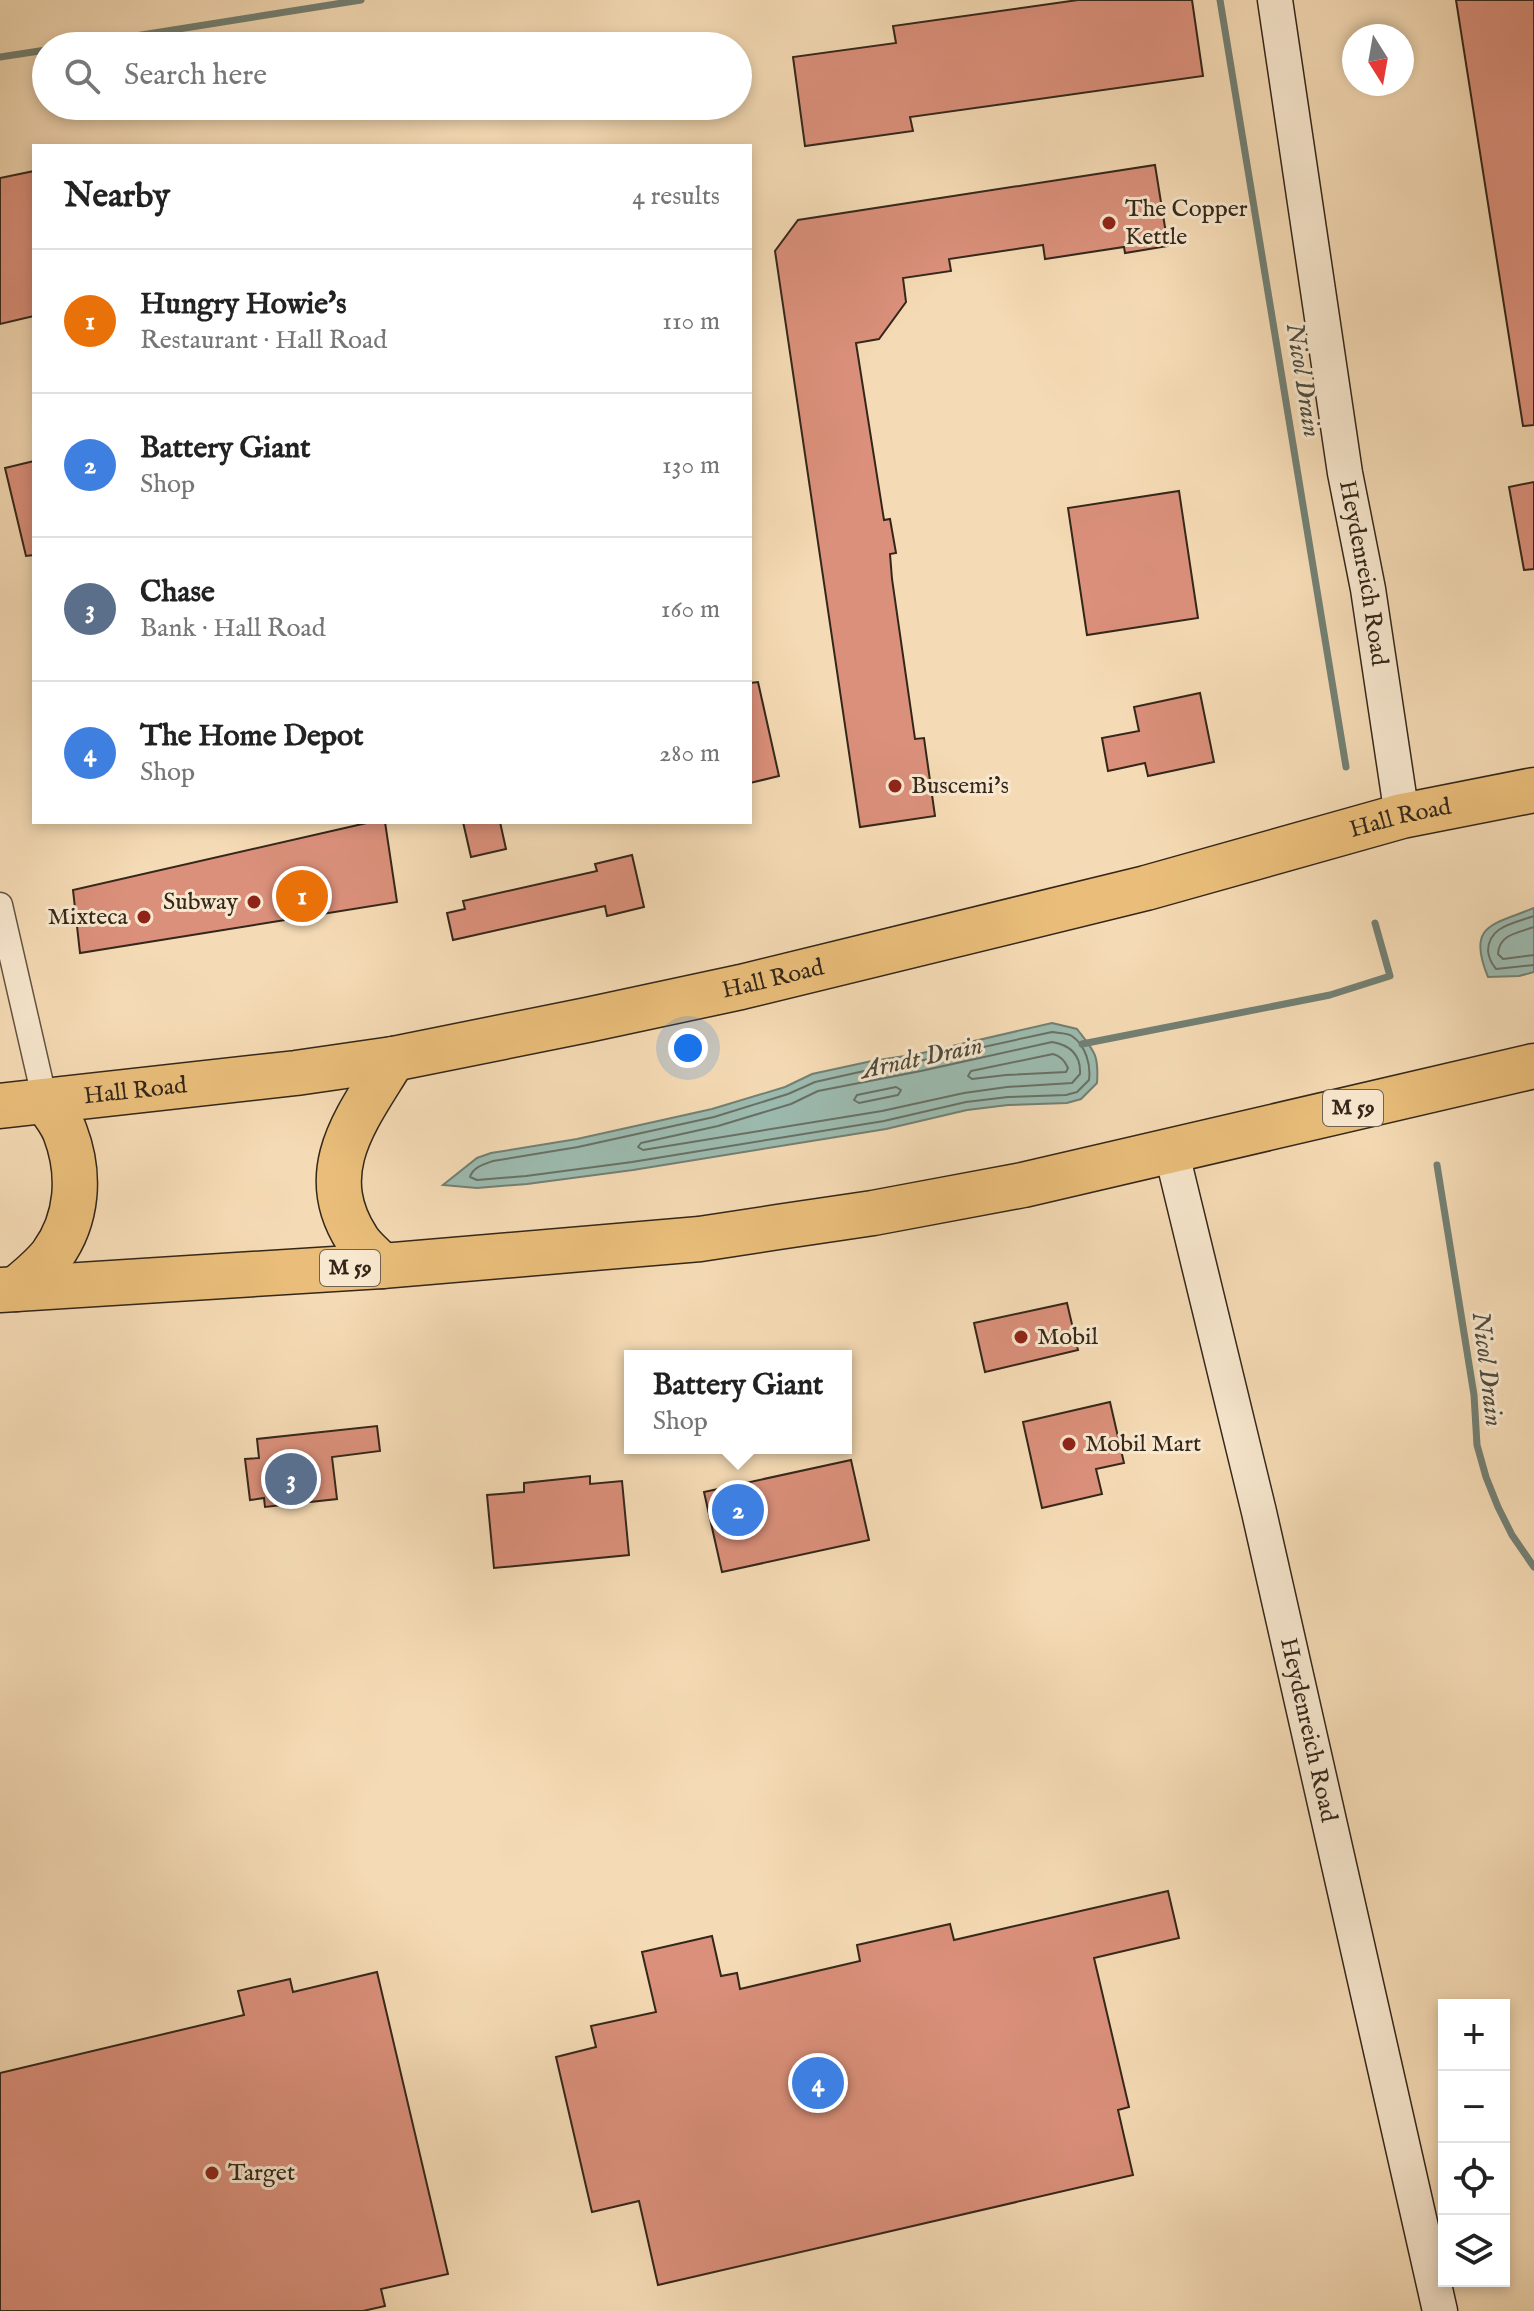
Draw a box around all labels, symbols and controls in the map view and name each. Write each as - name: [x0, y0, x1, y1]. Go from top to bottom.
- north arrow: [1342, 24, 1414, 96]
- search box: [32, 32, 752, 120]
- icon: search: [60, 54, 104, 98]
- text: Search here: [124, 57, 267, 95]
- text: Nearby: [64, 175, 170, 218]
- text: 4 results: [632, 180, 720, 213]
- place label: The Copper Kettle: [1125, 194, 1248, 253]
- marker: The Copper Kettle: [1100, 214, 1118, 232]
- text: Hungry Howie's: [140, 286, 347, 324]
- text: 1: [85, 305, 95, 338]
- text: 110 m: [662, 305, 720, 338]
- water label: Nicol Drain: [1278, 320, 1328, 440]
- text: Restaurant · Hall Road: [140, 324, 387, 357]
- text: Battery Giant: [140, 430, 311, 468]
- text: 2: [84, 449, 96, 482]
- text: 130 m: [662, 449, 720, 482]
- text: Shop: [140, 468, 195, 501]
- street label: Heydenreich Road: [1331, 478, 1395, 668]
- text: Chase: [140, 574, 215, 612]
- text: 3: [85, 593, 95, 626]
- text: 160 m: [661, 593, 720, 626]
- text: Bank · Hall Road: [140, 612, 326, 645]
- text: The Home Depot: [140, 718, 364, 756]
- text: 4: [84, 737, 96, 770]
- text: 280 m: [659, 737, 720, 770]
- text: Shop: [140, 756, 195, 789]
- place label: Buscemi's: [911, 771, 1009, 802]
- marker: Buscemi's: [886, 777, 904, 795]
- street label: Hall Road: [1346, 791, 1454, 846]
- pin: 1: [276, 866, 328, 926]
- place label: Subway: [163, 887, 238, 918]
- marker: Subway: [245, 893, 263, 911]
- place label: Mixteca: [47, 902, 129, 933]
- marker: Mixteca: [135, 908, 153, 926]
- street label: Hall Road: [719, 952, 827, 1006]
- your location: [668, 1028, 708, 1068]
- water label: Arndt Drain: [855, 1029, 986, 1088]
- street label: Hall Road: [82, 1070, 189, 1112]
- road number: M 59: [1323, 1090, 1383, 1126]
- road number: M 59: [320, 1250, 380, 1286]
- water label: Nicol Drain: [1464, 1310, 1510, 1428]
- place label: Mobil: [1037, 1322, 1098, 1353]
- marker: Mobil: [1012, 1328, 1030, 1346]
- popup: [624, 1350, 852, 1454]
- text: Battery Giant: [653, 1367, 823, 1405]
- text: Shop: [653, 1405, 708, 1438]
- place label: Mobil Mart: [1085, 1429, 1201, 1460]
- marker: Mobil Mart: [1060, 1435, 1078, 1453]
- pin: 3: [265, 1449, 317, 1509]
- pin: 2: [712, 1480, 764, 1540]
- street label: Heydenreich Road: [1272, 1635, 1344, 1825]
- map controls: [1438, 1999, 1510, 2287]
- button: +: [1438, 1999, 1510, 2071]
- pin: 4: [792, 2053, 844, 2113]
- button: −: [1438, 2071, 1510, 2143]
- button: locate: [1438, 2143, 1510, 2215]
- place label: Target: [228, 2158, 295, 2189]
- marker: Target: [203, 2164, 221, 2182]
- button: layers: [1438, 2215, 1510, 2287]

